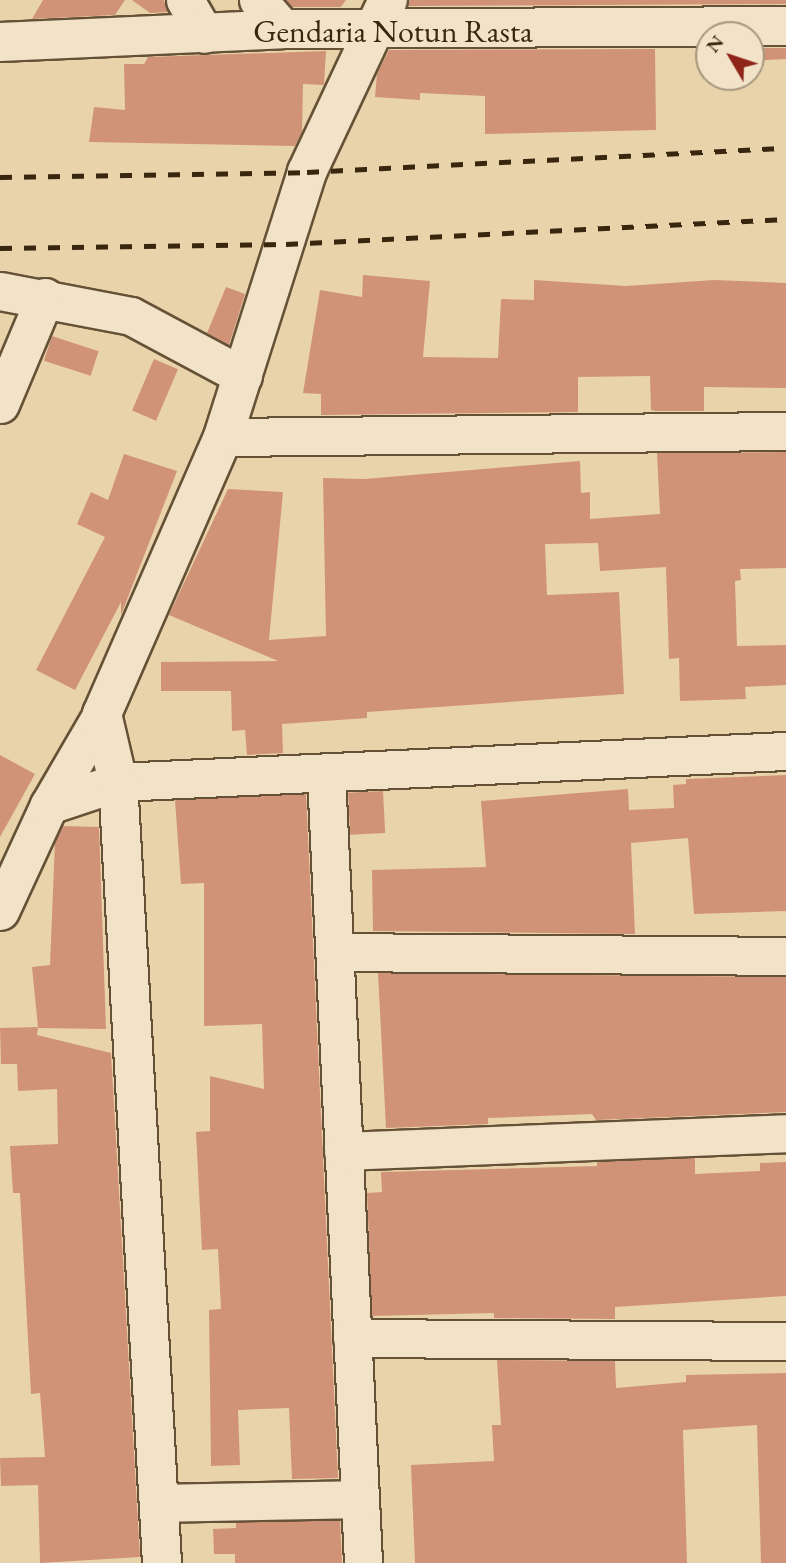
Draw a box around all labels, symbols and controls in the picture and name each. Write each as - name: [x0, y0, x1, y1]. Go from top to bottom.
- street label: Gendaria Notun Rasta: [253, 12, 533, 50]
- north arrow: [695, 21, 765, 91]
- text: N: [700, 30, 729, 58]

